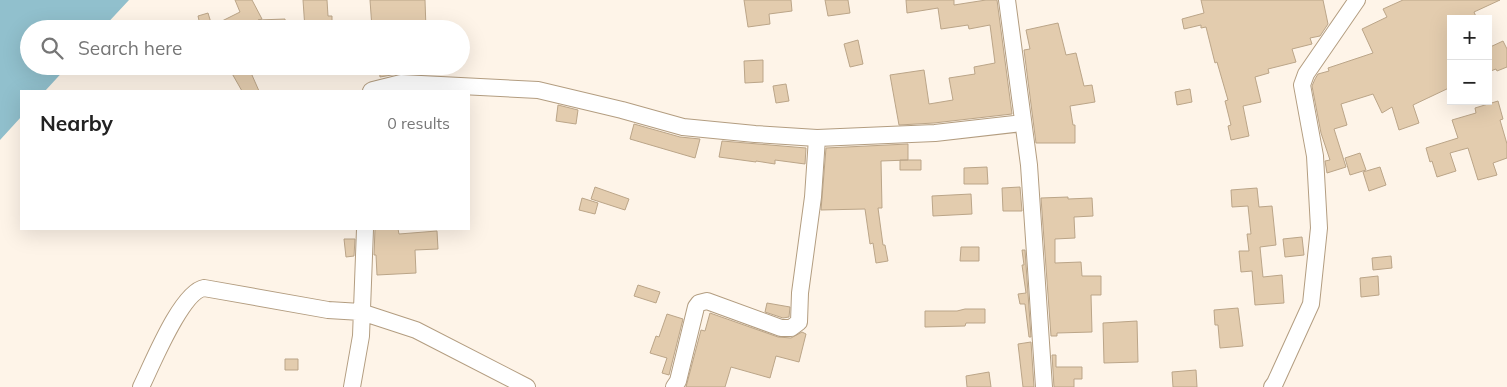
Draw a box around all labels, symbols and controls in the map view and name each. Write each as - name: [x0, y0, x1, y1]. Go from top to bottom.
- map controls: [1447, 15, 1492, 105]
- button: +: [1447, 15, 1492, 60]
- search box: [20, 20, 470, 75]
- icon: search: [38, 34, 66, 62]
- text: Search here: [78, 36, 182, 60]
- button: −: [1447, 60, 1492, 105]
- text: Nearby: [40, 110, 113, 136]
- text: 0 results: [387, 113, 450, 133]

